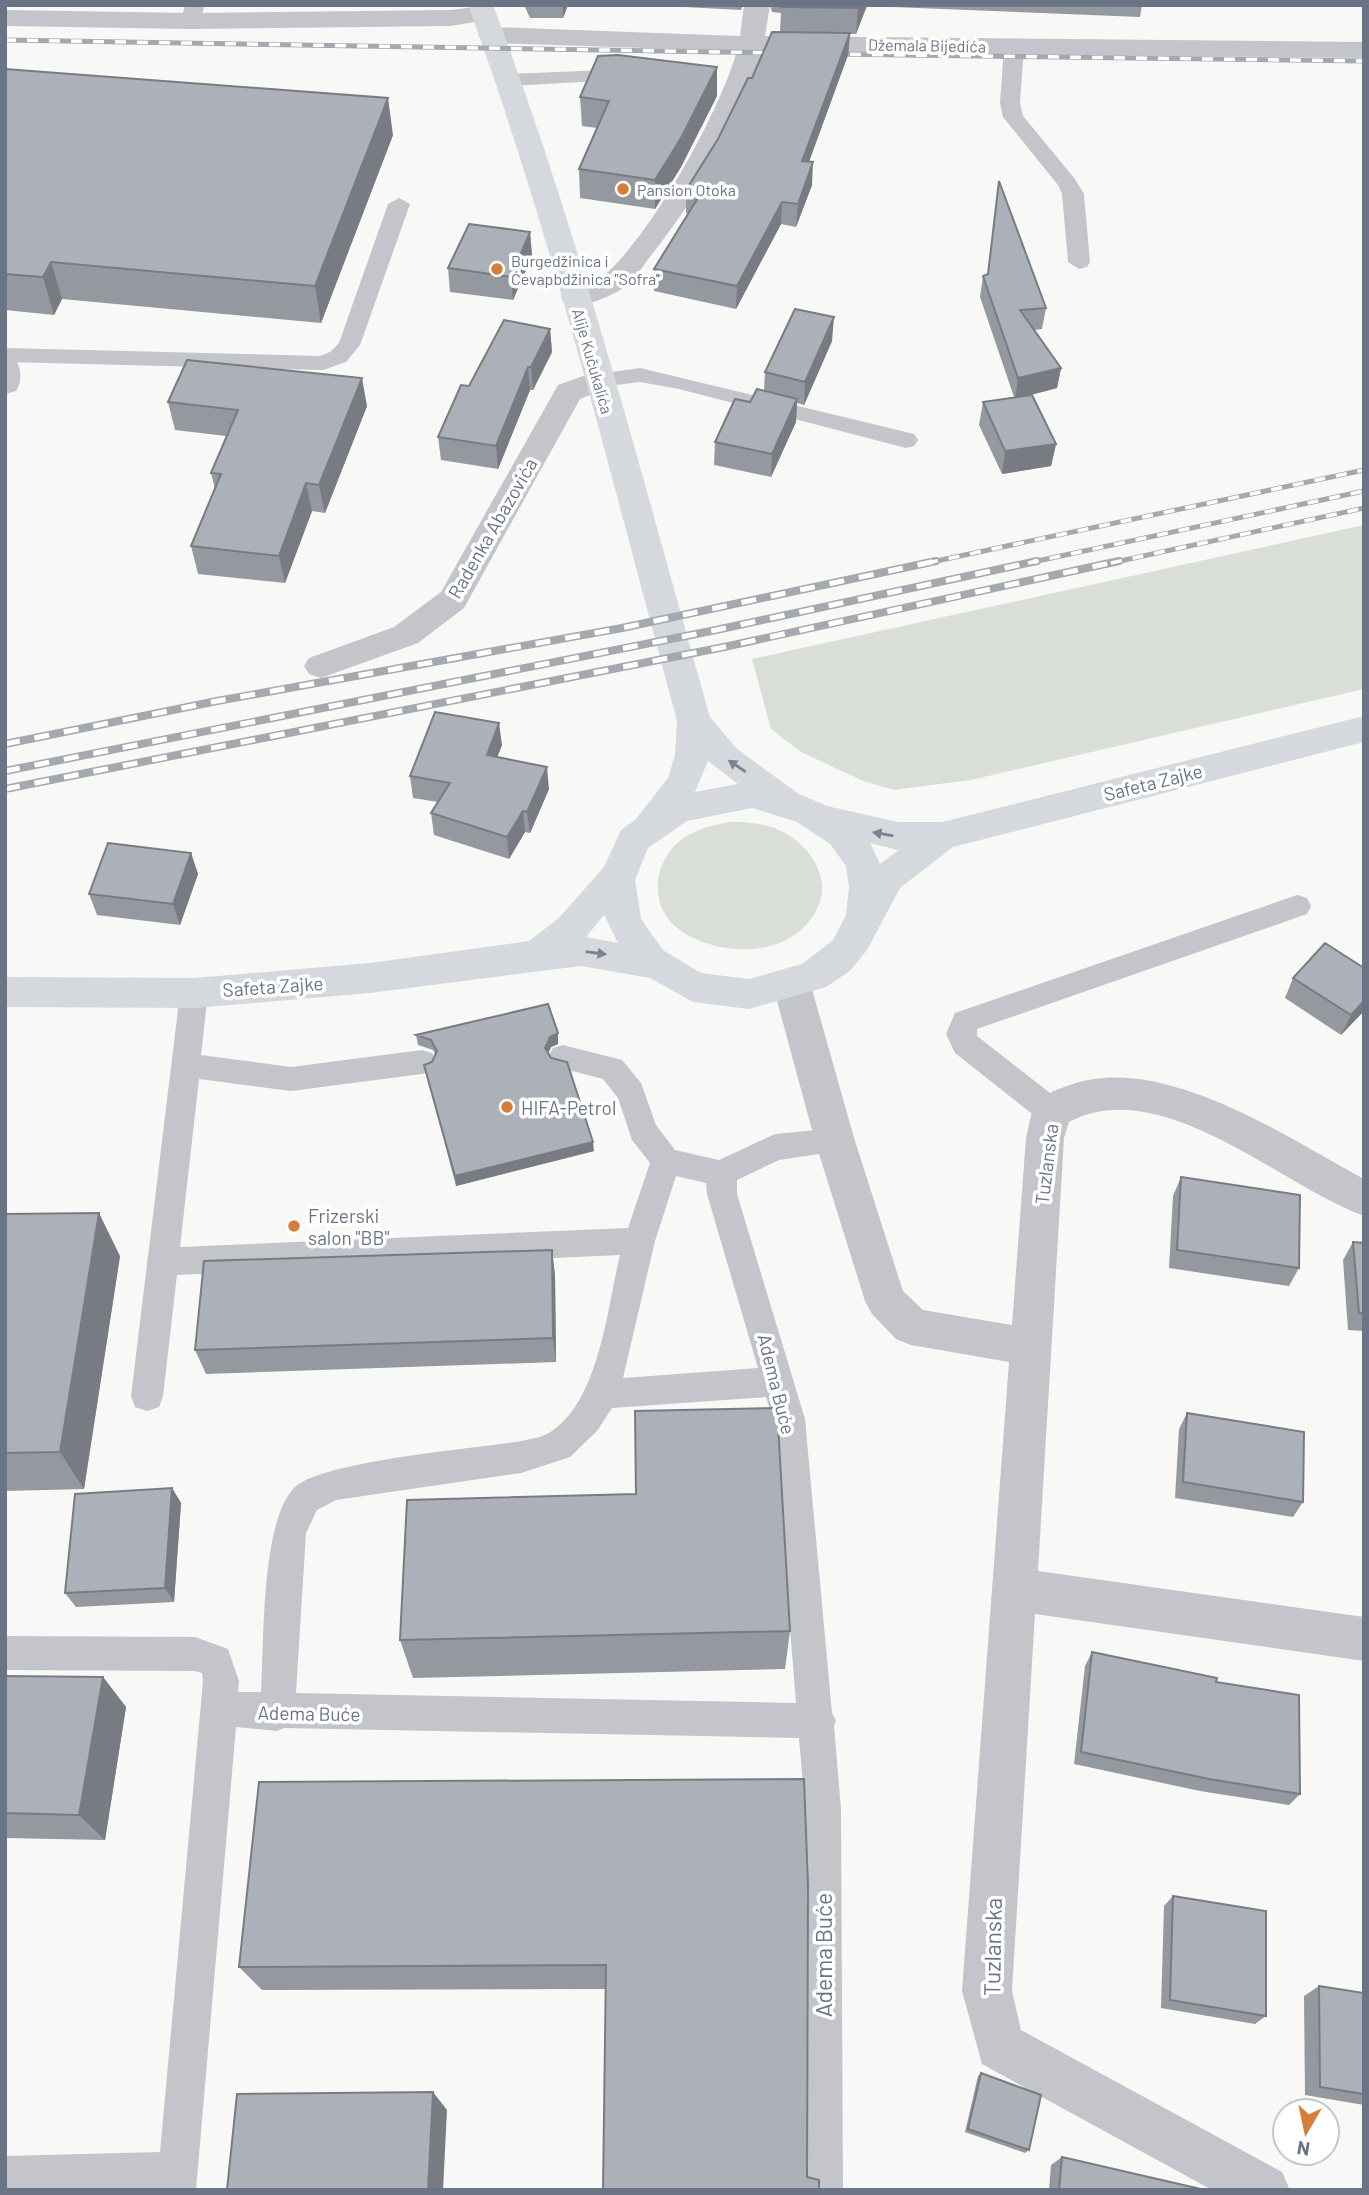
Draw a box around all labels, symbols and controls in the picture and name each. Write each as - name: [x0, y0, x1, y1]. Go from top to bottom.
- street label: Džemala Bijedića: [868, 34, 986, 56]
- place label: Pansion Otoka: [637, 180, 736, 199]
- marker: Pansion Otoka: [615, 181, 631, 197]
- place label: Burgedžinica i Ćevapbdžinica "Sofra": [511, 251, 660, 288]
- marker: Burgedžinica i Ćevapbdžinica "Sofra": [489, 261, 505, 277]
- street label: Alije Kučukalića: [569, 306, 617, 416]
- street label: Radenka Abazovića: [442, 454, 542, 602]
- one-way arrow: [728, 759, 746, 773]
- street label: Safeta Zajke: [1101, 759, 1205, 805]
- one-way arrow: [872, 828, 894, 839]
- one-way arrow: [585, 948, 607, 959]
- street label: Safeta Zajke: [222, 971, 324, 1001]
- place label: HIFA-Petrol: [521, 1096, 616, 1119]
- marker: HIFA-Petrol: [499, 1099, 515, 1115]
- street label: Tuzlanska: [1030, 1122, 1062, 1206]
- place label: Frizerski salon "BB": [308, 1204, 389, 1249]
- marker: Frizerski salon "BB": [286, 1218, 302, 1234]
- street label: Adema Buće: [753, 1331, 801, 1437]
- street label: Adema Buće: [257, 1701, 361, 1725]
- street label: Adema Buće: [809, 1893, 837, 2017]
- street label: Tuzlanska: [977, 1898, 1007, 1996]
- north arrow: [1271, 2097, 1341, 2167]
- text: N: [1295, 2137, 1311, 2162]

